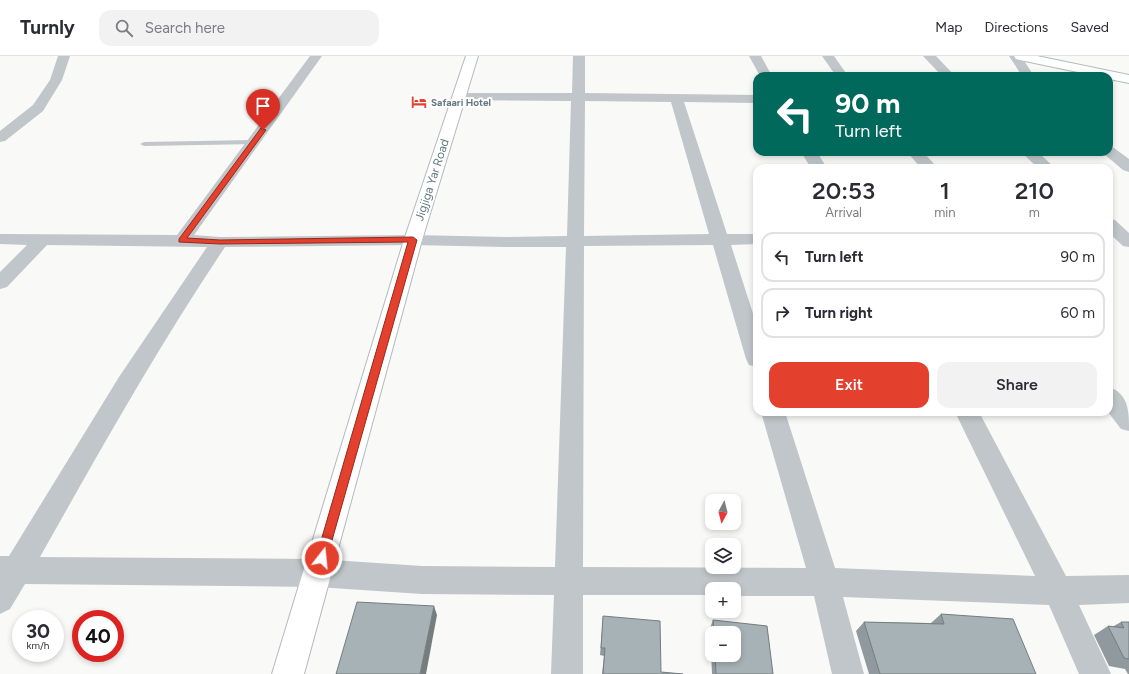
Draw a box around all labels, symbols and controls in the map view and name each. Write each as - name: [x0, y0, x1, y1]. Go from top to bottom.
- search box: [99, 10, 379, 46]
- text: Turnly: [20, 16, 75, 39]
- icon: search: [113, 17, 135, 39]
- text: Search here: [145, 19, 225, 37]
- text: Map: [935, 19, 963, 36]
- text: Directions: [985, 19, 1048, 36]
- text: Saved: [1070, 19, 1109, 36]
- text: 90 m: [835, 86, 900, 120]
- icon: left: [769, 88, 821, 140]
- pin: [246, 89, 280, 130]
- hotel icon: Safaari Hotel: [410, 93, 428, 111]
- icon: arrive: [252, 95, 274, 117]
- place label: Safaari Hotel: [431, 96, 491, 109]
- text: Turn left: [835, 120, 902, 142]
- street label: Jigjiga Yar Road: [412, 137, 452, 223]
- text: 20:53: [812, 176, 875, 205]
- text: 1: [940, 176, 950, 205]
- text: 210: [1015, 176, 1054, 205]
- text: Arrival: [825, 205, 862, 220]
- text: min: [934, 205, 956, 220]
- text: m: [1029, 205, 1040, 220]
- icon: left: [771, 246, 793, 268]
- text: Turn left: [805, 248, 863, 266]
- text: 90 m: [1060, 248, 1095, 266]
- icon: right: [771, 302, 793, 324]
- text: Turn right: [805, 304, 873, 322]
- text: 60 m: [1060, 304, 1095, 322]
- button: Exit: [769, 362, 929, 408]
- button: Share: [937, 362, 1097, 408]
- north arrow: [705, 494, 741, 530]
- map controls: [705, 494, 741, 662]
- position arrow: [301, 537, 343, 579]
- button: layers: [705, 538, 741, 574]
- button: +: [705, 582, 741, 618]
- speed limit sign: 40: [72, 610, 124, 662]
- text: 30: [26, 619, 50, 643]
- button: −: [705, 626, 741, 662]
- text: km/h: [27, 639, 49, 652]

